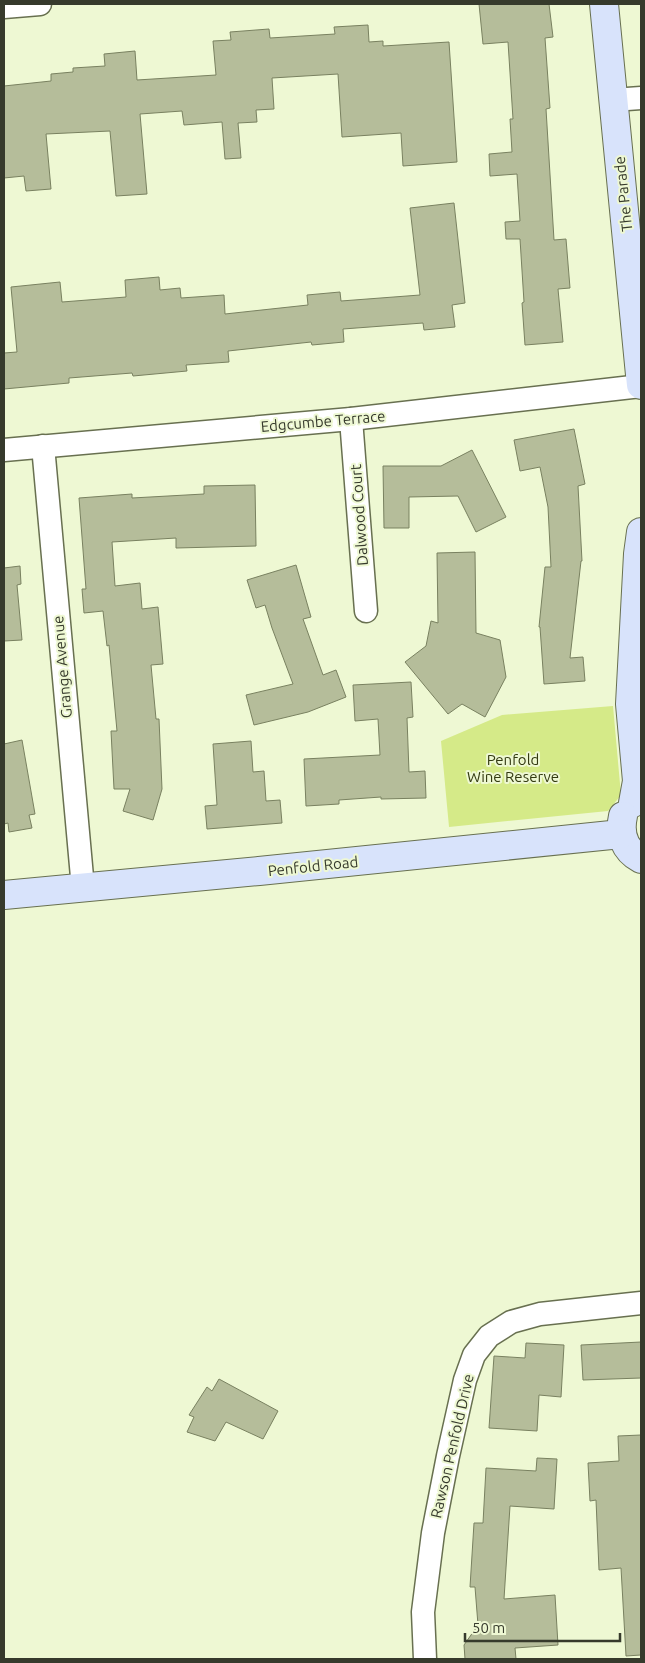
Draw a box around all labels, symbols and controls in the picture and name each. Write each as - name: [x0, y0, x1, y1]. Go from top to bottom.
- street label: The Parade: [611, 156, 635, 232]
- street label: Edgcumbe Terrace: [260, 407, 386, 435]
- street label: Dalwood Court: [347, 464, 371, 566]
- street label: Grange Avenue: [49, 615, 75, 719]
- park label: Penfold Wine Reserve: [467, 751, 559, 785]
- street label: Penfold Road: [267, 853, 359, 879]
- street label: Rawson Penfold Drive: [427, 1372, 477, 1520]
- scale bar: [465, 1610, 620, 1642]
- text: 50 m: [472, 1619, 505, 1636]

